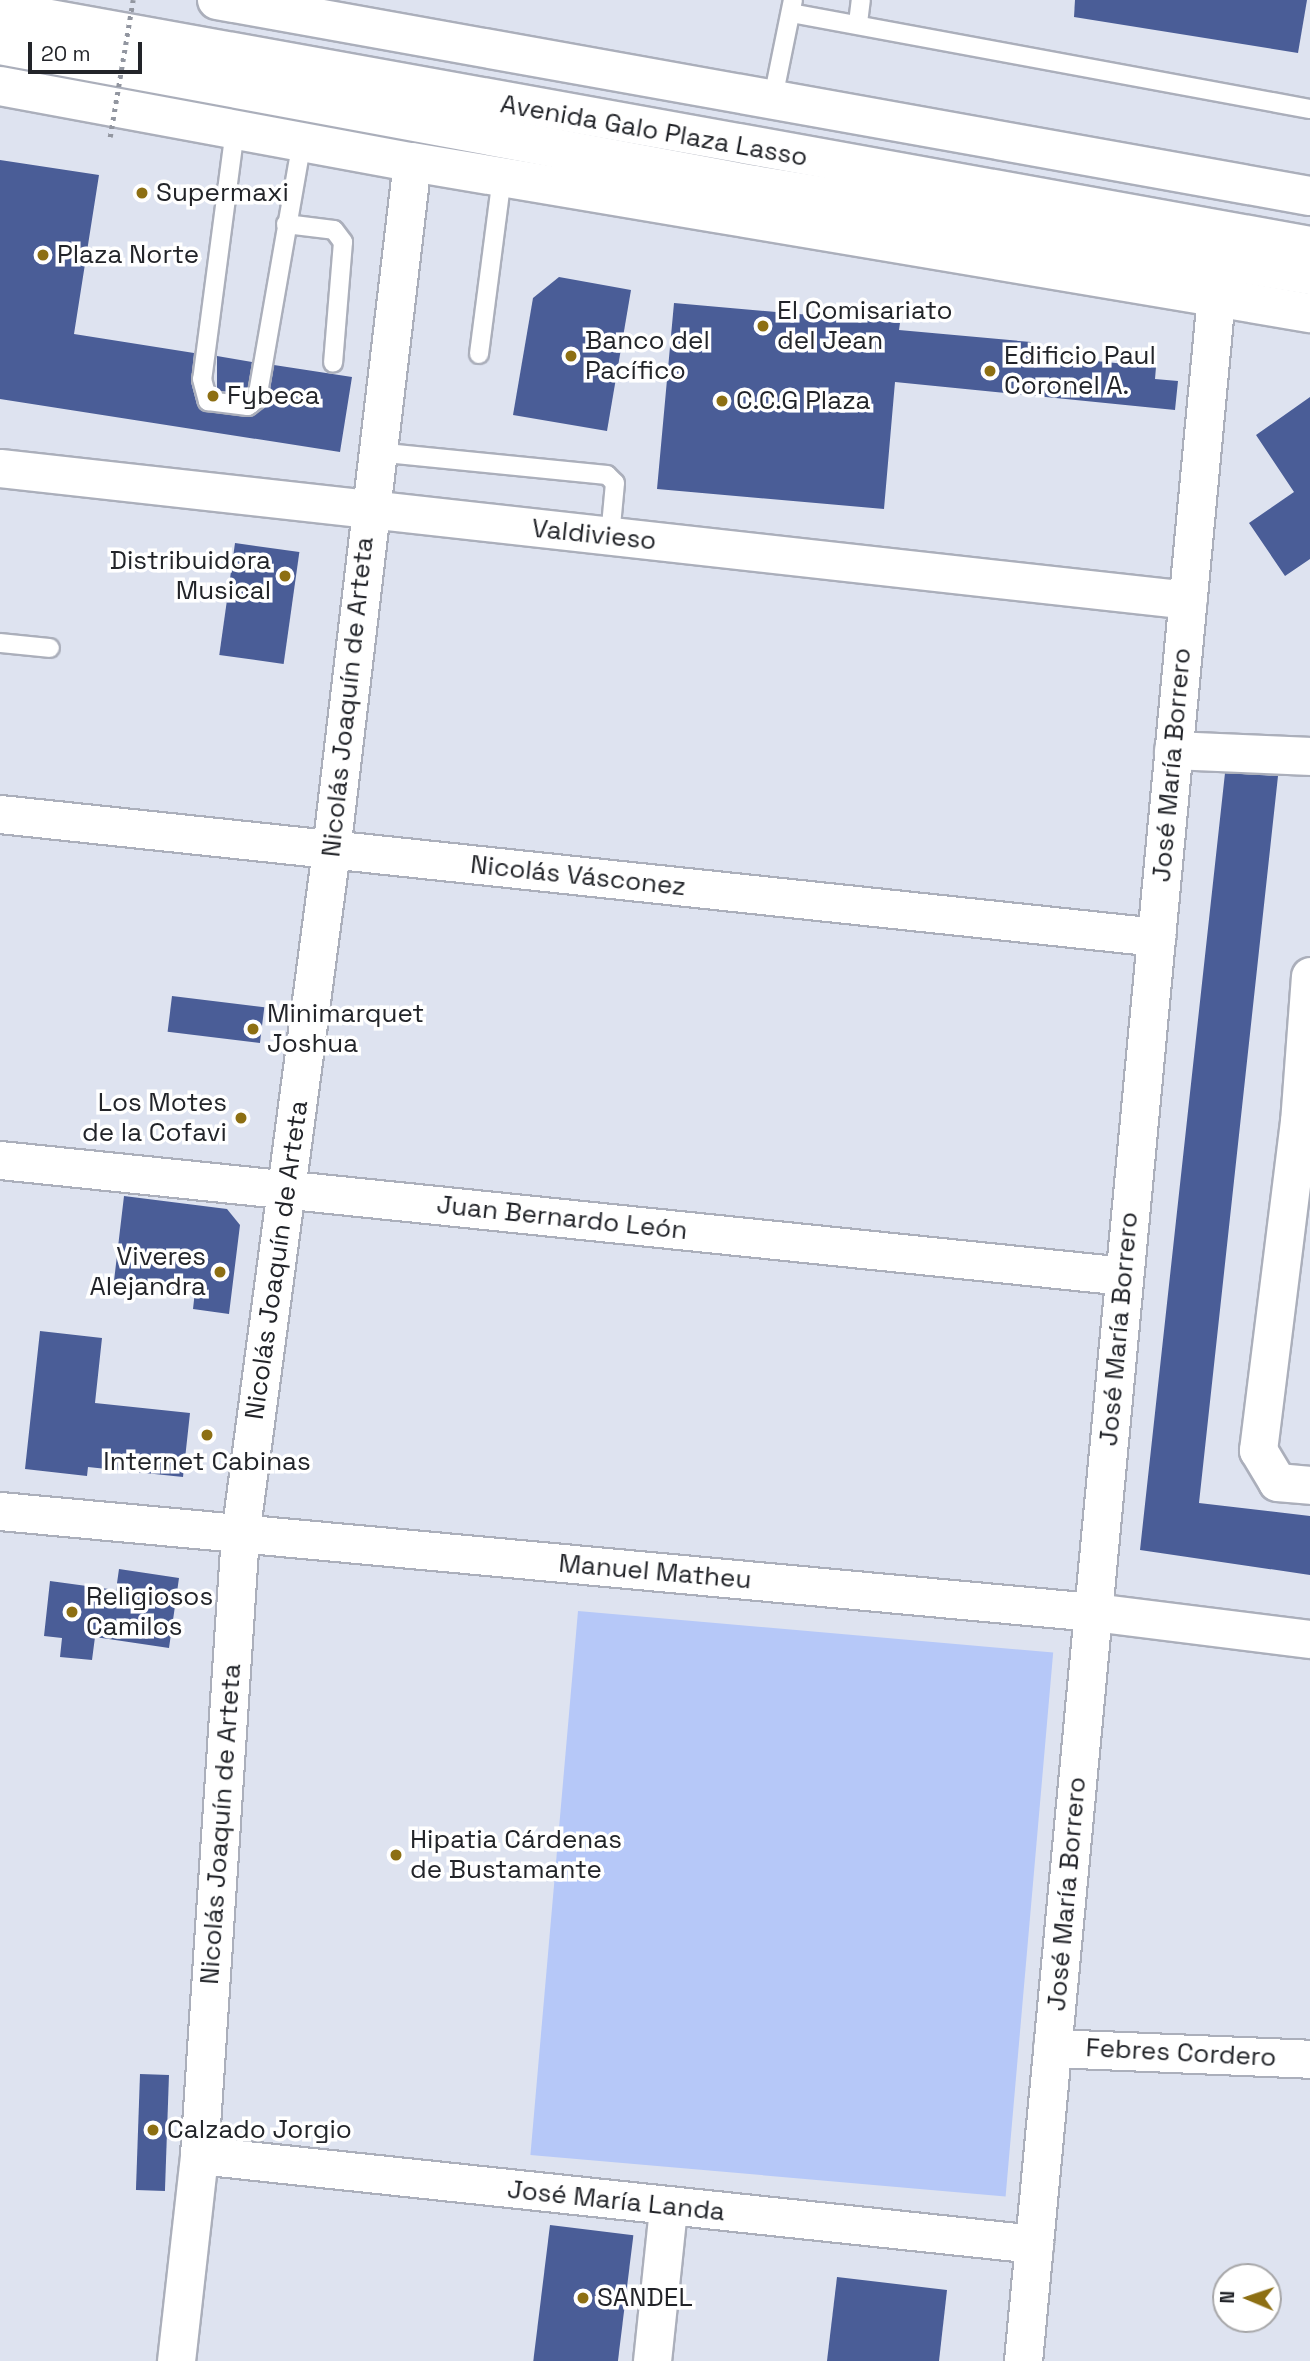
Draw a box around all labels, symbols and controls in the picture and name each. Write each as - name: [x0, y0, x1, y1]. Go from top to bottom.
- scale bar: [32, 28, 145, 72]
- text: 20 m: [41, 40, 91, 67]
- street label: Avenida Galo Plaza Lasso: [498, 89, 810, 173]
- place label: Supermaxi: [156, 177, 289, 209]
- marker: Supermaxi: [134, 185, 150, 201]
- place label: Plaza Norte: [57, 239, 199, 271]
- marker: Plaza Norte: [35, 247, 51, 263]
- place label: El Comisariato del Jean: [777, 295, 953, 356]
- marker: El Comisariato del Jean: [755, 318, 771, 334]
- place label: Banco del Pacífico: [585, 325, 710, 386]
- place label: Edificio Paul Coronel A.: [1004, 340, 1156, 402]
- marker: Banco del Pacífico: [563, 348, 579, 364]
- marker: Edificio Paul Coronel A.: [982, 363, 998, 379]
- place label: Fybeca: [227, 380, 320, 412]
- place label: C.C.G Plaza: [736, 385, 871, 417]
- marker: Fybeca: [205, 388, 221, 404]
- marker: C.C.G Plaza: [714, 393, 730, 409]
- street label: Valdivieso: [530, 513, 658, 557]
- street label: Nicolás Joaquín de Arteta: [316, 535, 380, 859]
- place label: Distribuidora Musical: [110, 545, 271, 606]
- marker: Distribuidora Musical: [277, 568, 293, 584]
- street label: José María Borrero: [1146, 647, 1198, 883]
- street label: Nicolás Vásconez: [469, 849, 687, 903]
- place label: Minimarquet Joshua: [267, 998, 424, 1060]
- marker: Minimarquet Joshua: [245, 1021, 261, 1037]
- place label: Los Motes de la Cofavi: [82, 1087, 227, 1148]
- street label: Nicolás Joaquín de Arteta: [239, 1098, 315, 1422]
- marker: Los Motes de la Cofavi: [233, 1110, 249, 1126]
- street label: Juan Bernardo León: [435, 1189, 689, 1247]
- street label: José María Borrero: [1093, 1211, 1145, 1447]
- place label: Viveres Alejandra: [89, 1241, 206, 1302]
- marker: Viveres Alejandra: [212, 1264, 228, 1280]
- marker: Internet Cabinas: [199, 1427, 215, 1443]
- place label: Internet Cabinas: [103, 1446, 311, 1478]
- street label: Manuel Matheu: [557, 1548, 753, 1596]
- place label: Religiosos Camilos: [86, 1581, 213, 1642]
- marker: Religiosos Camilos: [64, 1604, 80, 1620]
- street label: Nicolás Joaquín de Arteta: [194, 1662, 248, 1986]
- street label: José María Borrero: [1041, 1776, 1093, 2012]
- place label: Hipatia Cárdenas de Bustamante: [410, 1824, 622, 1885]
- marker: Hipatia Cárdenas de Bustamante: [388, 1847, 404, 1863]
- street label: Febres Cordero: [1085, 2032, 1277, 2074]
- place label: Calzado Jorgio: [167, 2114, 352, 2146]
- marker: Calzado Jorgio: [145, 2122, 161, 2138]
- street label: José María Landa: [506, 2174, 726, 2228]
- north arrow: [1212, 2263, 1282, 2333]
- place label: SANDEL: [597, 2282, 693, 2314]
- marker: SANDEL: [575, 2290, 591, 2306]
- text: N: [1215, 2291, 1240, 2304]

